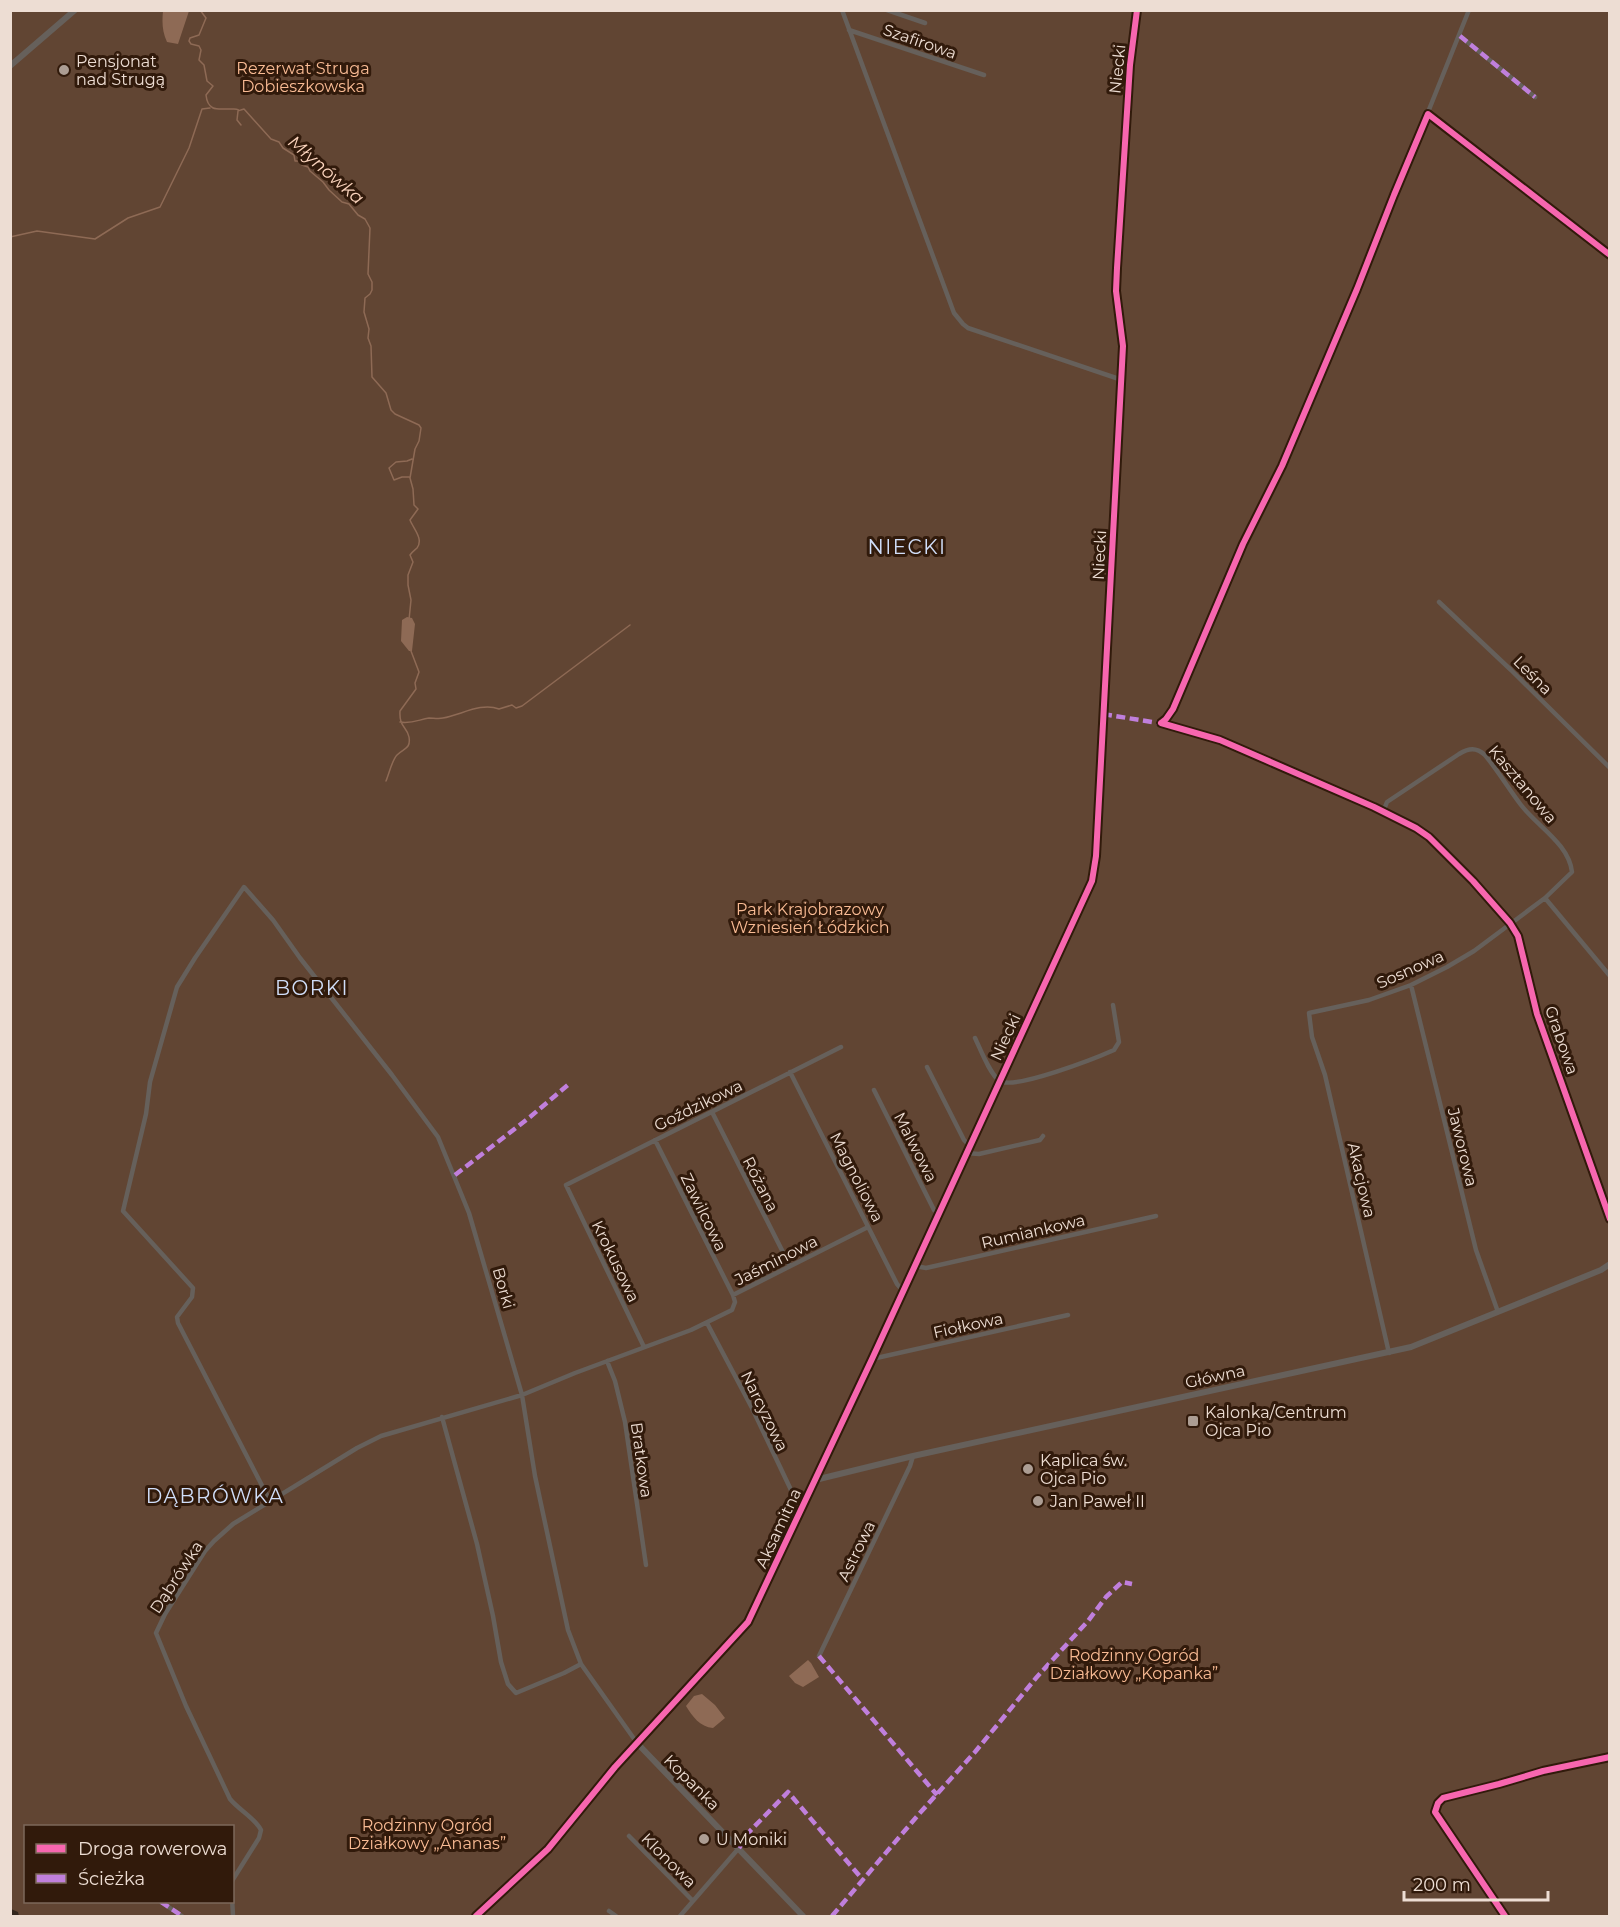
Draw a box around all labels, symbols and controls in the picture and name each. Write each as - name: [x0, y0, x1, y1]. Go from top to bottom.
- street label: Szafirowa: [881, 20, 959, 63]
- street label: Niecki: [1105, 43, 1130, 95]
- place label: Pensjonat nad Strugą: [76, 52, 165, 89]
- park label: Rezerwat Struga Dobieszkowska: [236, 59, 370, 96]
- marker: Pensjonat nad Strugą: [57, 63, 71, 77]
- water label: Młynówka: [283, 131, 369, 209]
- street label: Niecki: [1089, 530, 1110, 580]
- district label: NIECKI: [867, 535, 947, 559]
- street label: Leśna: [1509, 652, 1556, 699]
- street label: Kasztanowa: [1484, 741, 1561, 827]
- park label: Park Krajobrazowy Wzniesień Łódzkich: [730, 900, 890, 937]
- street label: Sosnowa: [1374, 946, 1447, 993]
- district label: BORKI: [275, 976, 349, 1000]
- street label: Grabowa: [1541, 1003, 1582, 1077]
- street label: Niecki: [986, 1011, 1025, 1064]
- street label: Goździkowa: [651, 1076, 745, 1135]
- street label: Jaworowa: [1443, 1105, 1481, 1188]
- street label: Malwowa: [890, 1109, 941, 1185]
- street label: Magnoliowa: [826, 1129, 887, 1225]
- street label: Akacjowa: [1344, 1141, 1379, 1220]
- street label: Różana: [739, 1153, 782, 1215]
- street label: Zawilcowa: [677, 1170, 731, 1254]
- street label: Rumiankowa: [979, 1210, 1087, 1253]
- street label: Krokusowa: [588, 1217, 643, 1305]
- street label: Jaśminowa: [731, 1231, 821, 1290]
- street label: Borki: [489, 1265, 518, 1311]
- street label: Fiołkowa: [931, 1309, 1005, 1342]
- street label: Główna: [1183, 1361, 1247, 1392]
- street label: Narcyzowa: [737, 1368, 792, 1455]
- place label: Kalonka/Centrum Ojca Pio: [1205, 1403, 1347, 1440]
- marker: Kalonka/Centrum Ojca Pio: [1186, 1414, 1200, 1428]
- street label: Bratkowa: [627, 1421, 656, 1499]
- place label: Kaplica św. Ojca Pio: [1040, 1451, 1127, 1488]
- marker: Kaplica św. Ojca Pio: [1021, 1462, 1035, 1476]
- district label: DĄBRÓWKA: [146, 1484, 284, 1508]
- street label: Aksamitna: [752, 1485, 805, 1571]
- place label: Jan Paweł II: [1049, 1492, 1145, 1511]
- marker: Jan Paweł II: [1031, 1494, 1045, 1508]
- street label: Astrowa: [834, 1518, 879, 1585]
- street label: Dąbrówka: [146, 1538, 207, 1617]
- park label: Rodzinny Ogród Działkowy „Kopanka”: [1050, 1646, 1218, 1683]
- street label: Kopanka: [660, 1751, 723, 1814]
- park label: Rodzinny Ogród Działkowy „Ananas”: [348, 1816, 506, 1853]
- legend: [24, 1825, 234, 1903]
- street label: Klonowa: [637, 1829, 700, 1892]
- place label: U Moniki: [716, 1830, 787, 1849]
- marker: U Moniki: [697, 1832, 711, 1846]
- text: Droga rowerowa: [78, 1838, 227, 1860]
- scale bar: [1404, 1864, 1548, 1902]
- text: Ścieżka: [78, 1868, 145, 1890]
- text: 200 m: [1413, 1874, 1471, 1896]

